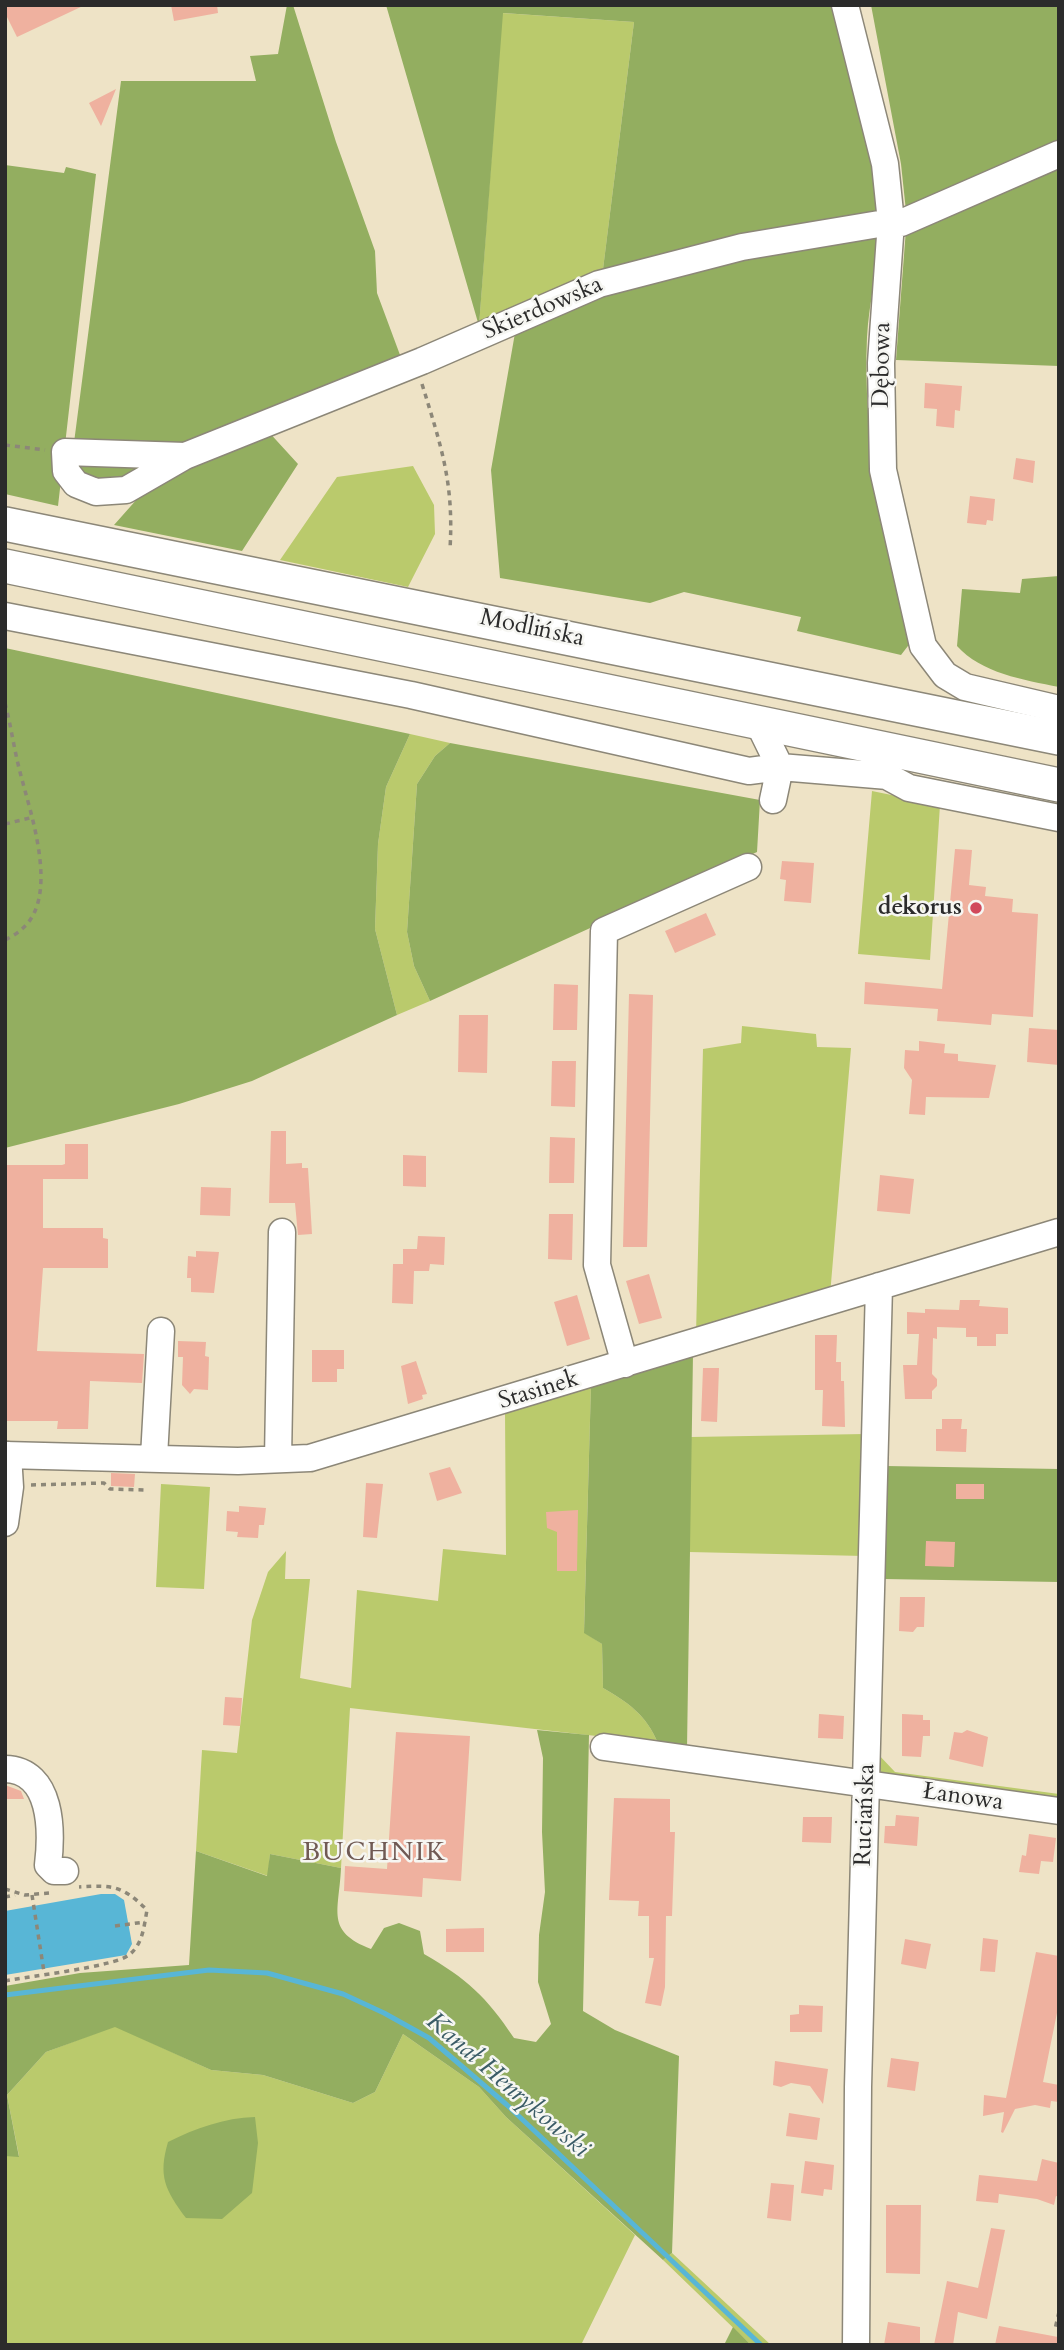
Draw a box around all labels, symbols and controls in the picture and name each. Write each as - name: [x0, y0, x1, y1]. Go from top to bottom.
- street label: Skierdowska: [479, 271, 607, 347]
- street label: Dębowa: [868, 322, 898, 408]
- street label: Modlińska: [477, 604, 587, 654]
- place label: dekorus: [878, 894, 962, 922]
- marker: dekorus: [968, 900, 984, 916]
- street label: Stasinek: [496, 1365, 582, 1417]
- street label: Ruciańska: [850, 1763, 882, 1867]
- street label: Łanowa: [921, 1778, 1005, 1818]
- district label: BUCHNIK: [303, 1838, 447, 1870]
- water label: Kanał Henrykowski: [419, 2007, 595, 2165]

